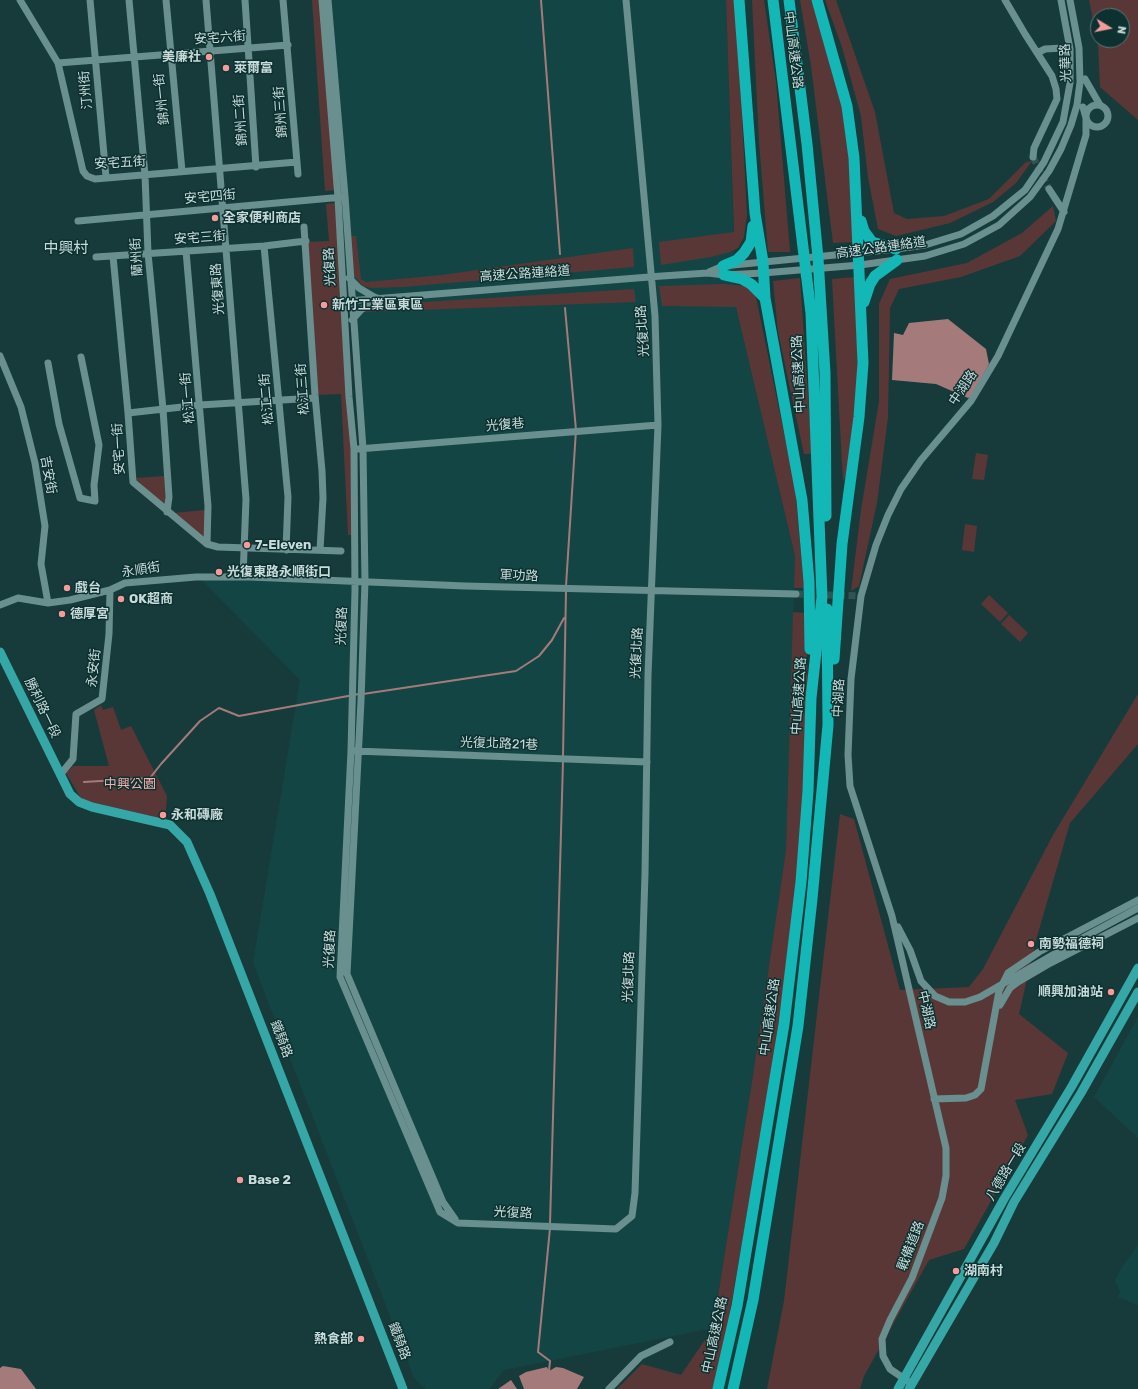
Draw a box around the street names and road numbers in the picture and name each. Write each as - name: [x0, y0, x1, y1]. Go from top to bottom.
- street label: 中山高速公路: [781, 10, 805, 90]
- street label: 安宅六街: [194, 28, 246, 48]
- street label: 光華路: [1058, 43, 1074, 83]
- street label: 汀州街: [77, 70, 95, 110]
- street label: 錦州一街: [152, 72, 172, 126]
- street label: 錦州三街: [271, 86, 291, 138]
- street label: 錦州二街: [231, 94, 251, 146]
- street label: 安宅五街: [94, 154, 146, 172]
- street label: 安宅四街: [183, 187, 237, 207]
- street label: 安宅三街: [174, 228, 226, 248]
- street label: 高速公路連絡道: [835, 234, 927, 262]
- street label: 蘭州街: [128, 237, 146, 277]
- street label: 光復路: [321, 247, 339, 287]
- street label: 光復東路: [208, 263, 228, 315]
- street label: 高速公路連絡道: [479, 263, 571, 285]
- street label: 光復北路: [633, 305, 653, 357]
- street label: 中山高速公路: [789, 335, 809, 413]
- street label: 松江三街: [293, 363, 313, 415]
- street label: 中湖路: [946, 367, 980, 409]
- street label: 松江一街: [178, 371, 198, 425]
- street label: 松江二街: [257, 372, 277, 426]
- street label: 光復巷: [485, 416, 525, 434]
- street label: 安宅一街: [110, 423, 128, 475]
- street label: 吉安街: [37, 454, 59, 496]
- street label: 永順街: [121, 559, 161, 581]
- street label: 軍功路: [499, 568, 539, 584]
- street label: 光復路: [334, 606, 350, 646]
- street label: 光復北路: [628, 627, 646, 679]
- street label: 永安街: [84, 648, 104, 688]
- street label: 中山高速公路: [788, 657, 810, 735]
- street label: 勝利路一段: [21, 675, 63, 741]
- street label: 中湖路: [830, 678, 848, 718]
- street label: 光復北路21巷: [460, 735, 538, 753]
- street label: 光復路: [321, 929, 339, 969]
- street label: 光復北路: [620, 951, 638, 1003]
- street label: 中山高速公路: [757, 977, 783, 1057]
- street label: 中湖路: [914, 989, 938, 1031]
- street label: 鐵騎路: [267, 1018, 295, 1060]
- street label: 八德路一段: [983, 1140, 1029, 1204]
- street label: 光復路: [493, 1204, 533, 1222]
- street label: 戰備道路: [894, 1219, 928, 1273]
- street label: 中山高速公路: [699, 1295, 731, 1375]
- street label: 鐵騎路: [385, 1320, 413, 1362]

